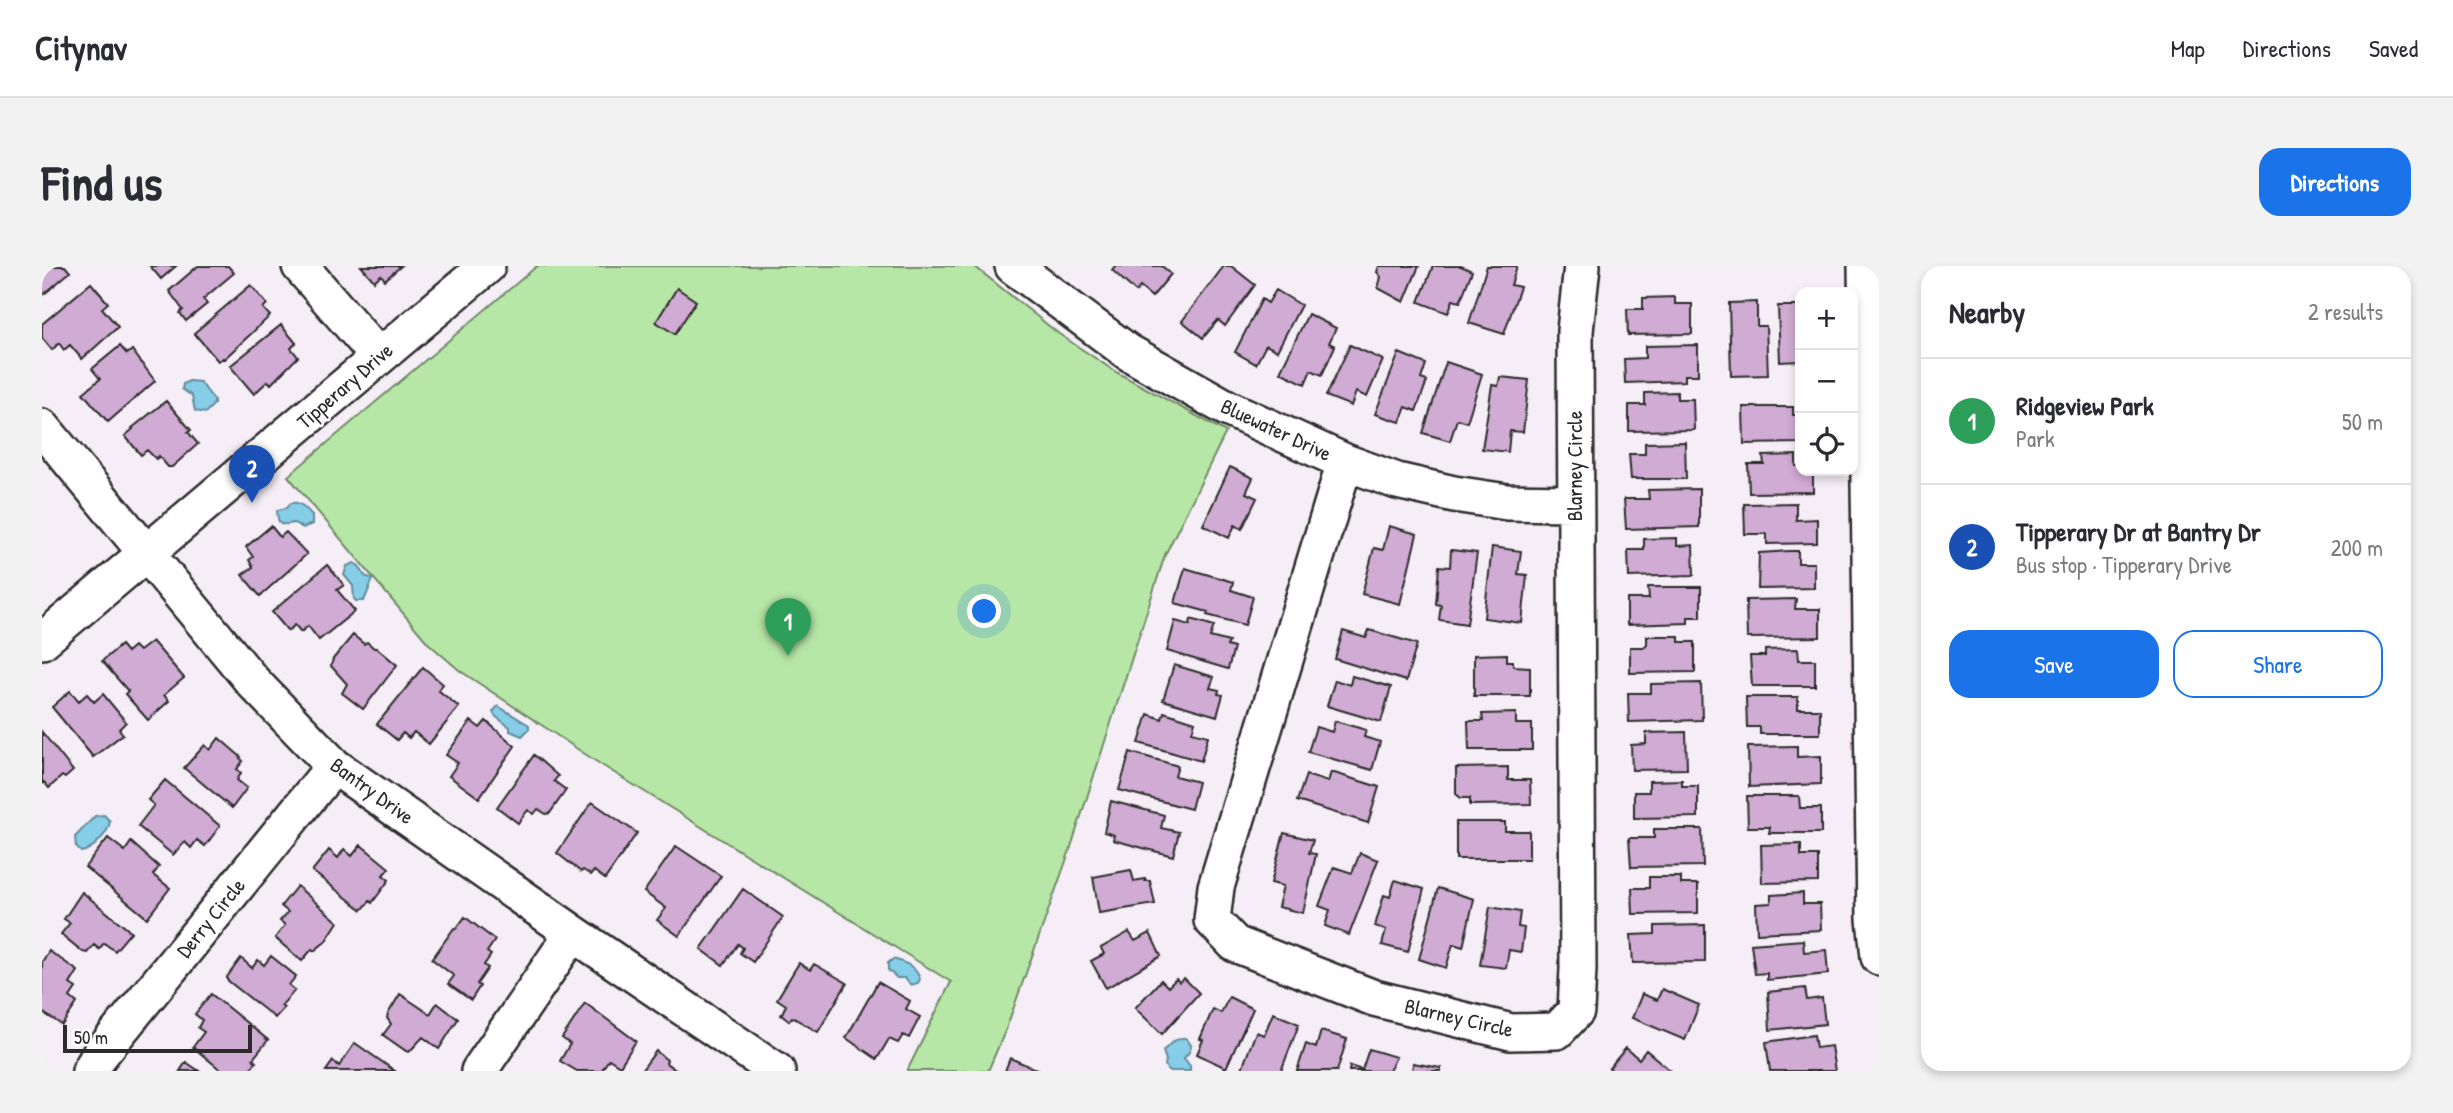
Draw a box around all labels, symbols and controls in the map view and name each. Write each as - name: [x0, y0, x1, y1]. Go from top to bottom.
- text: Citynav: [35, 26, 127, 70]
- text: Map: [2171, 32, 2205, 64]
- text: Directions: [2243, 32, 2331, 64]
- text: Saved: [2369, 32, 2418, 64]
- button: Directions: [2259, 148, 2411, 216]
- text: Find us: [42, 149, 162, 215]
- map controls: [1795, 287, 1858, 476]
- button: +: [1795, 287, 1858, 350]
- text: Nearby: [1949, 292, 2025, 332]
- text: 2 results: [2308, 296, 2383, 327]
- street label: Tipperary Drive: [290, 336, 399, 435]
- button: −: [1795, 350, 1858, 413]
- text: Ridgeview Park: [2016, 388, 2154, 423]
- street label: Bluewater Drive: [1216, 391, 1336, 468]
- text: 1: [1968, 406, 1976, 437]
- text: 50 m: [2342, 406, 2383, 437]
- street label: Blarney Circle: [1560, 411, 1589, 521]
- button: locate: [1795, 413, 1858, 476]
- text: Park: [2016, 423, 2054, 454]
- pin: 2: [229, 445, 275, 503]
- text: Tipperary Dr at Bantry Dr: [2016, 514, 2261, 549]
- text: 2: [1967, 532, 1977, 563]
- text: 200 m: [2331, 532, 2383, 563]
- text: Bus stop · Tipperary Drive: [2016, 549, 2232, 580]
- your location: [967, 594, 1001, 628]
- pin: 1: [765, 598, 811, 656]
- button: Save: [1949, 630, 2159, 698]
- button: Share: [2173, 630, 2383, 698]
- street label: Bantry Drive: [325, 750, 420, 831]
- street label: Derry Circle: [170, 872, 252, 964]
- street label: Blarney Circle: [1402, 991, 1516, 1044]
- scale bar: [63, 1022, 252, 1054]
- text: 50 m: [74, 1024, 108, 1050]

